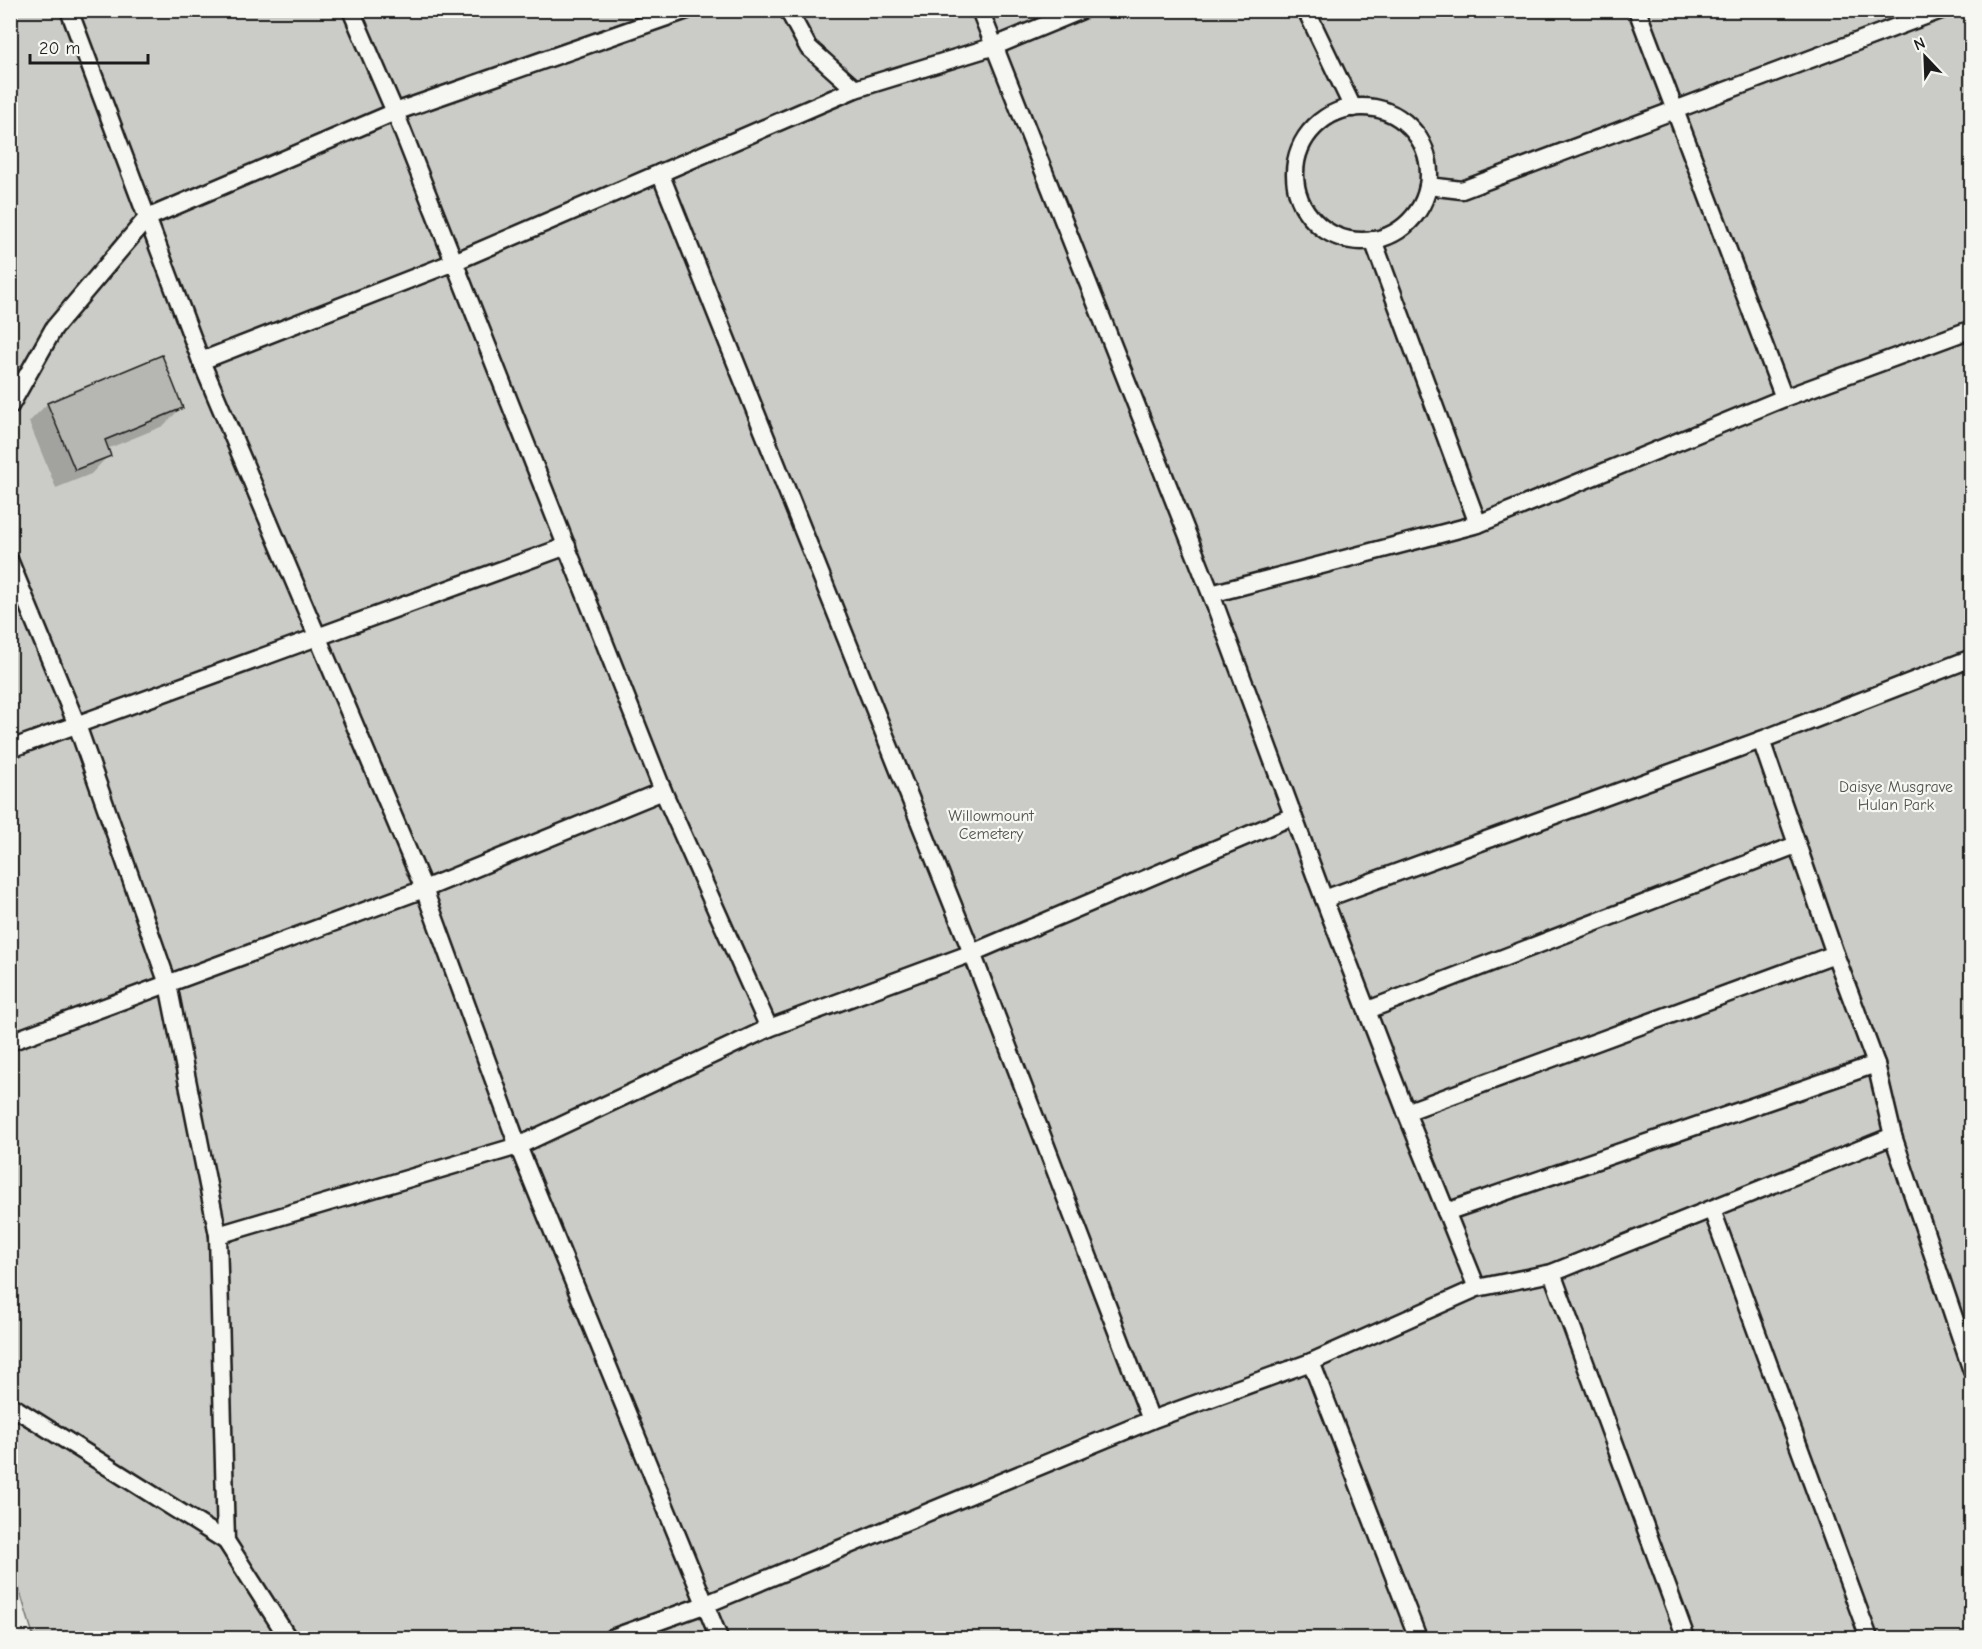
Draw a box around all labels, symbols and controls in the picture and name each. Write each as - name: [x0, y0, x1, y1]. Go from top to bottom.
- scale bar: [30, 27, 148, 65]
- north arrow: [1895, 27, 1955, 87]
- text: N: [1911, 34, 1928, 54]
- text: 20 m: [39, 38, 80, 59]
- park label: Daisye Musgrave Hulan Park: [1839, 778, 1953, 814]
- park label: Willowmount Cemetery: [948, 807, 1034, 843]

